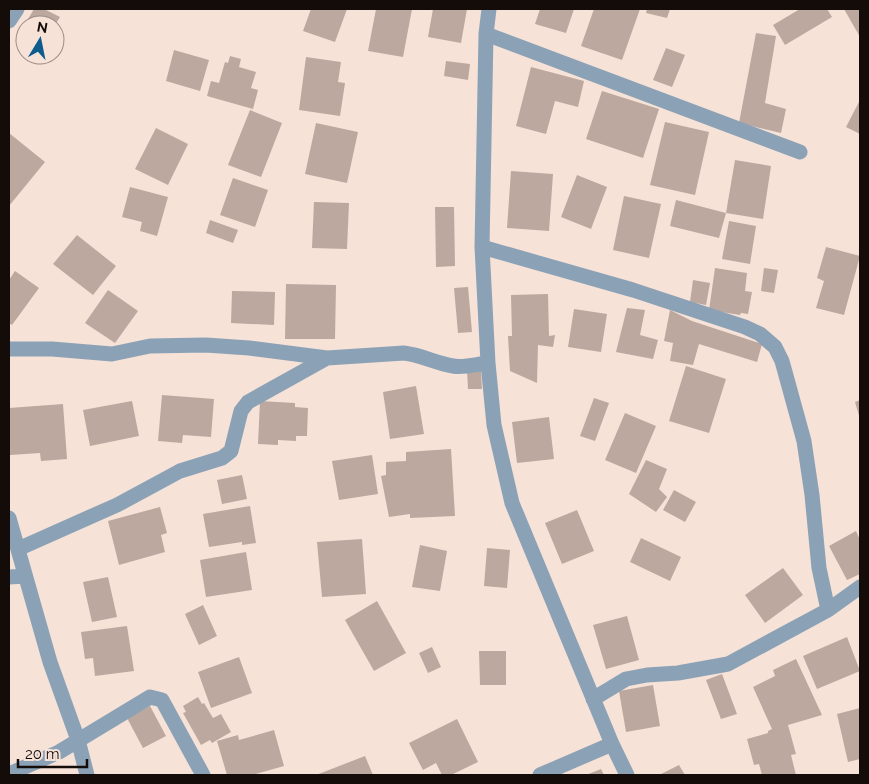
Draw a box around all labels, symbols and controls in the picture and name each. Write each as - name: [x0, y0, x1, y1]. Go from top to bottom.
- north arrow: [15, 15, 65, 65]
- text: N: [36, 18, 49, 36]
- scale bar: [18, 736, 86, 768]
- text: 20 m: [25, 745, 60, 763]

